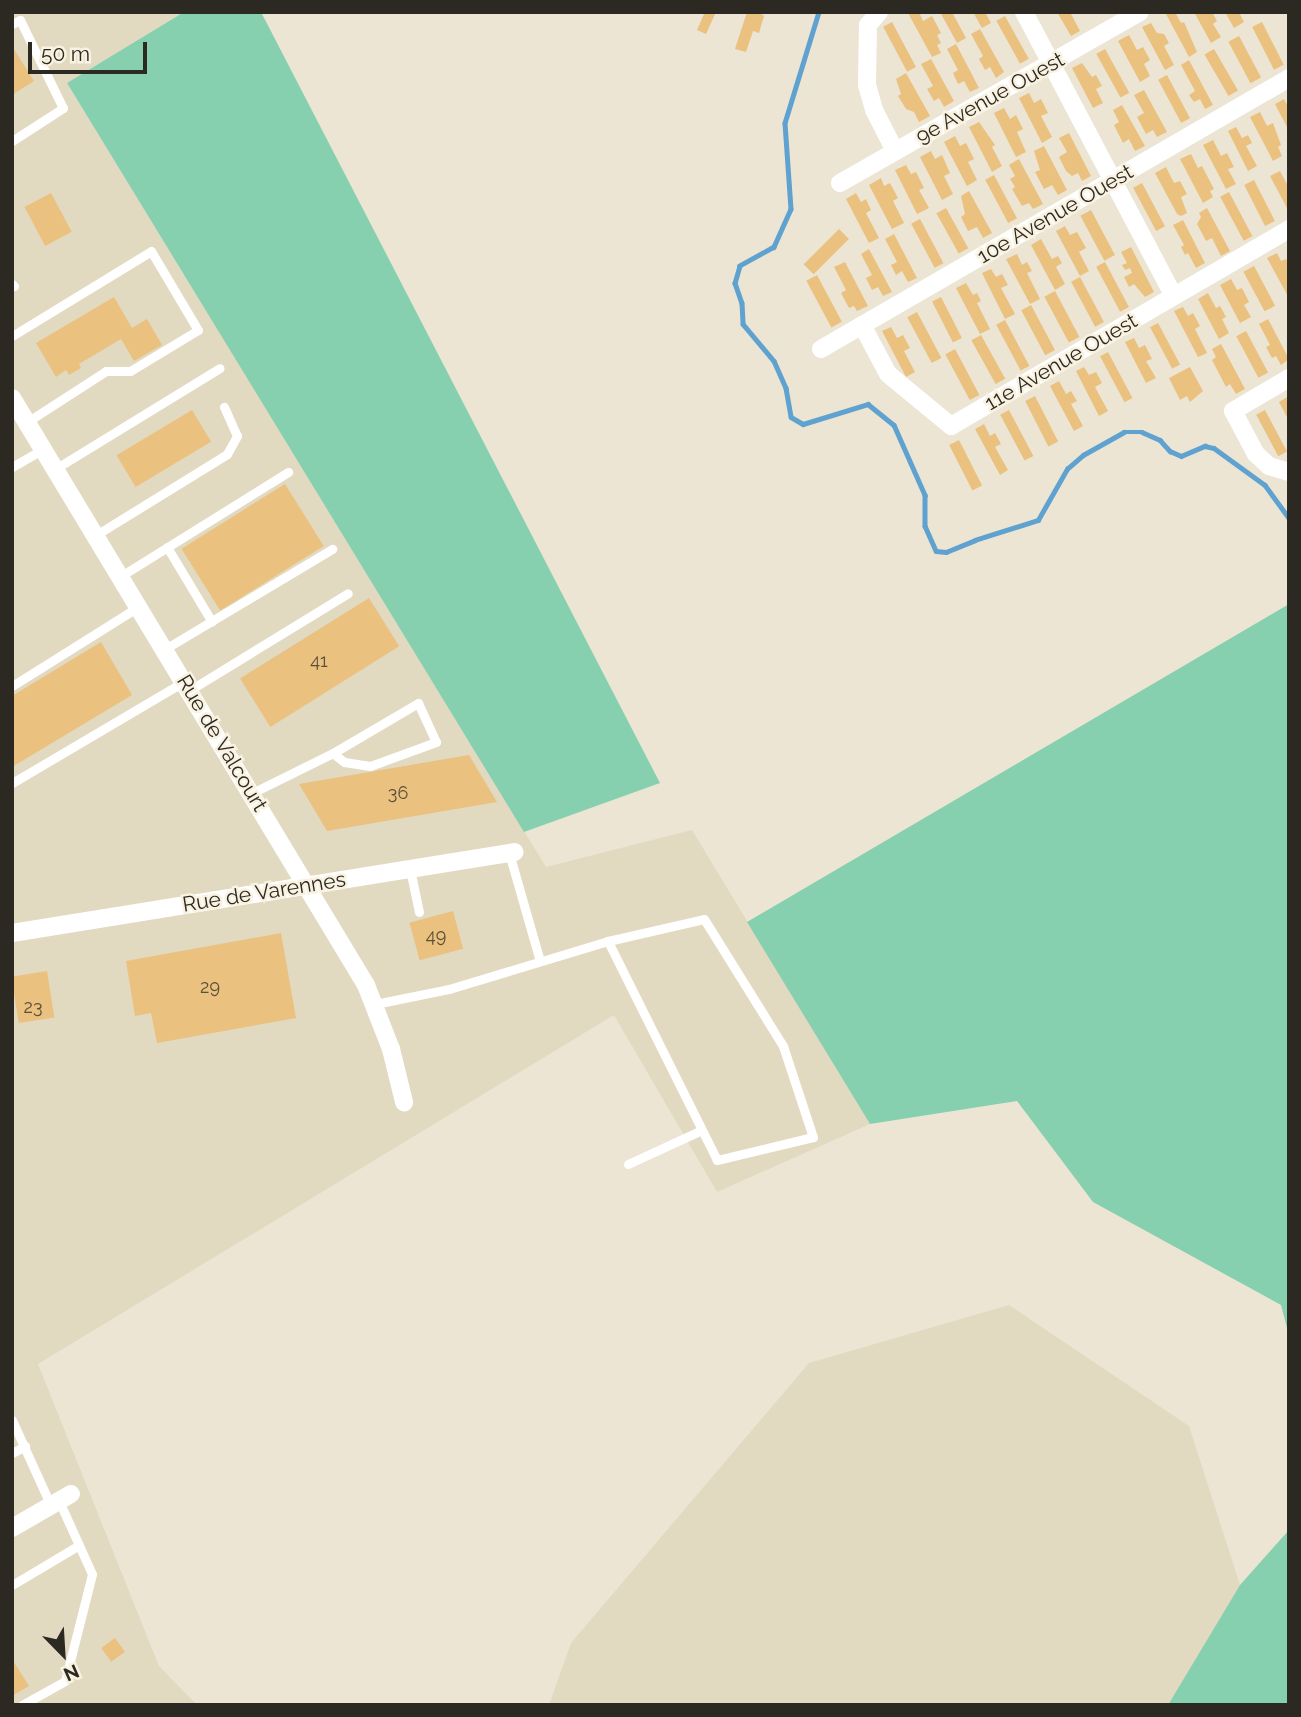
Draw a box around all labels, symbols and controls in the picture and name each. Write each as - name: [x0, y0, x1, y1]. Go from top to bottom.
- scale bar: [32, 28, 150, 72]
- text: 50 m: [41, 41, 90, 66]
- street label: 9e Avenue Ouest: [911, 47, 1069, 149]
- street label: 10e Avenue Ouest: [972, 159, 1138, 269]
- street label: 11e Avenue Ouest: [980, 308, 1142, 416]
- house number: 41: [310, 650, 328, 672]
- street label: Rue de Valcourt: [171, 670, 273, 816]
- house number: 36: [388, 782, 408, 804]
- street label: Rue de Varennes: [180, 867, 348, 917]
- house number: 49: [426, 925, 446, 947]
- house number: 29: [200, 976, 220, 998]
- house number: 23: [24, 996, 42, 1018]
- north arrow: [28, 1619, 98, 1689]
- text: N: [60, 1660, 83, 1686]

